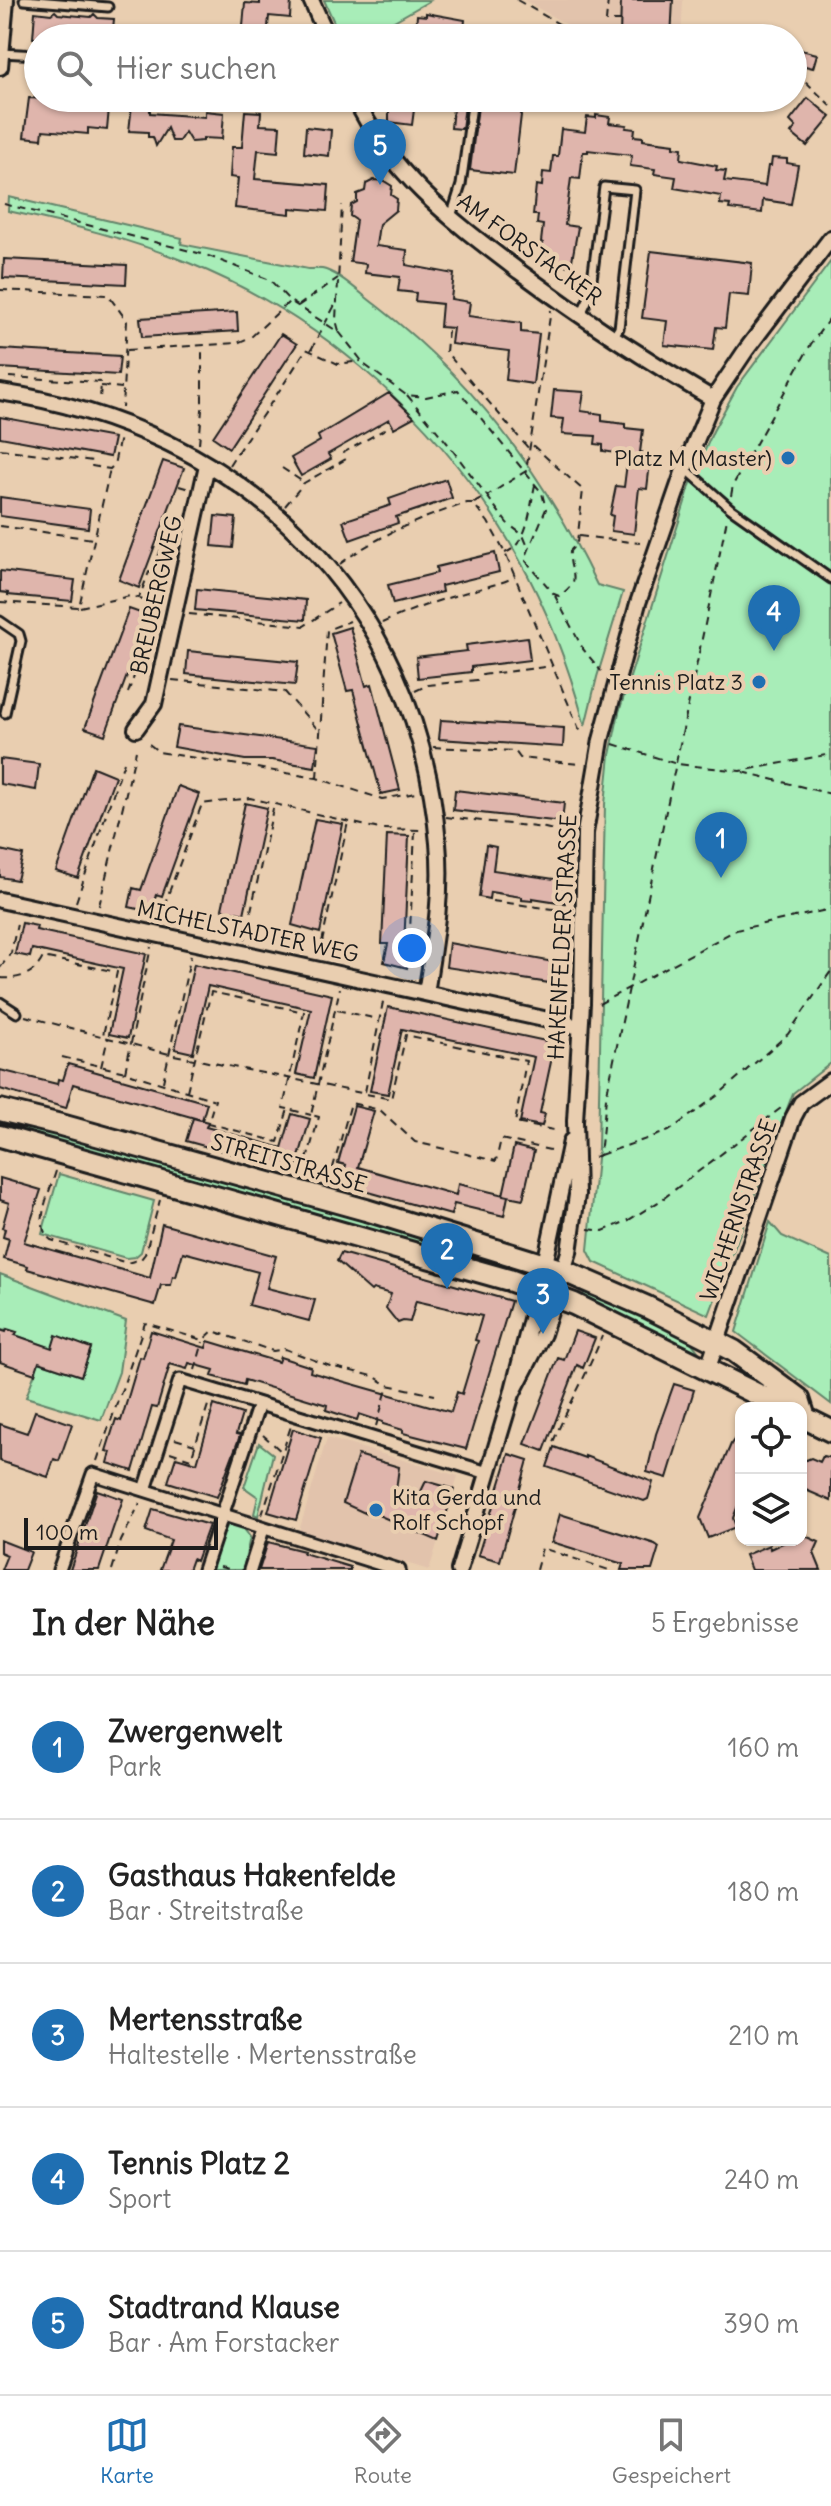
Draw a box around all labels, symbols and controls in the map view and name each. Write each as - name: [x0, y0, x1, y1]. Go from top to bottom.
- search box: [24, 24, 807, 112]
- icon: search: [52, 46, 96, 90]
- text: Hier suchen: [116, 49, 277, 87]
- pin: 5: [354, 119, 406, 185]
- street label: AM FORSTACKER: [452, 187, 608, 311]
- place label: Platz M (Master): [614, 444, 772, 472]
- marker: Platz M (Master): [779, 449, 797, 467]
- street label: BREUBERGWEG: [124, 513, 188, 677]
- pin: 4: [748, 585, 800, 651]
- place label: Tennis Platz 3: [609, 668, 743, 696]
- marker: Tennis Platz 3: [750, 673, 768, 691]
- pin: 1: [695, 812, 747, 878]
- street label: HAKENFELDER STRASSE: [542, 813, 582, 1061]
- street label: MICHELSTADTER WEG: [135, 894, 361, 968]
- your location: [392, 928, 432, 968]
- street label: WICHERNSTRASSE: [694, 1115, 782, 1305]
- street label: STREITSTRASSE: [208, 1127, 370, 1199]
- pin: 2: [421, 1223, 473, 1289]
- pin: 3: [517, 1268, 569, 1334]
- map controls: [735, 1402, 807, 1546]
- button: locate: [735, 1402, 807, 1474]
- button: layers: [735, 1474, 807, 1546]
- place label: Kita Gerda und Rolf Schopf: [392, 1483, 542, 1536]
- marker: Kita Gerda und Rolf Schopf: [367, 1501, 385, 1519]
- scale bar: [24, 1514, 218, 1550]
- text: 100 m: [36, 1518, 98, 1546]
- text: In der Nähe: [32, 1601, 215, 1644]
- text: 5 Ergebnisse: [651, 1606, 799, 1639]
- text: Zwergenwelt: [108, 1712, 282, 1750]
- text: 1: [53, 1731, 63, 1764]
- text: 160 m: [728, 1731, 799, 1764]
- text: Park: [108, 1750, 162, 1783]
- text: Gasthaus Hakenfelde: [108, 1856, 396, 1894]
- text: 2: [51, 1875, 65, 1908]
- text: 180 m: [728, 1875, 799, 1908]
- text: Bar · Streitstraße: [108, 1894, 304, 1927]
- text: Mertensstraße: [108, 2000, 303, 2038]
- text: 3: [51, 2019, 65, 2052]
- text: 210 m: [728, 2019, 799, 2052]
- text: Haltestelle · Mertensstraße: [108, 2038, 417, 2071]
- text: Tennis Platz 2: [108, 2144, 290, 2182]
- text: 4: [50, 2163, 66, 2196]
- text: 240 m: [724, 2163, 799, 2196]
- text: Sport: [108, 2182, 171, 2215]
- text: Stadtrand Klause: [108, 2288, 340, 2326]
- text: 5: [51, 2307, 65, 2340]
- text: 390 m: [723, 2307, 799, 2340]
- text: Bar · Am Forstacker: [108, 2326, 339, 2359]
- tab: Karte: [100, 2413, 154, 2489]
- tab: Route: [354, 2413, 412, 2489]
- tab: Gespeichert: [612, 2413, 731, 2489]

